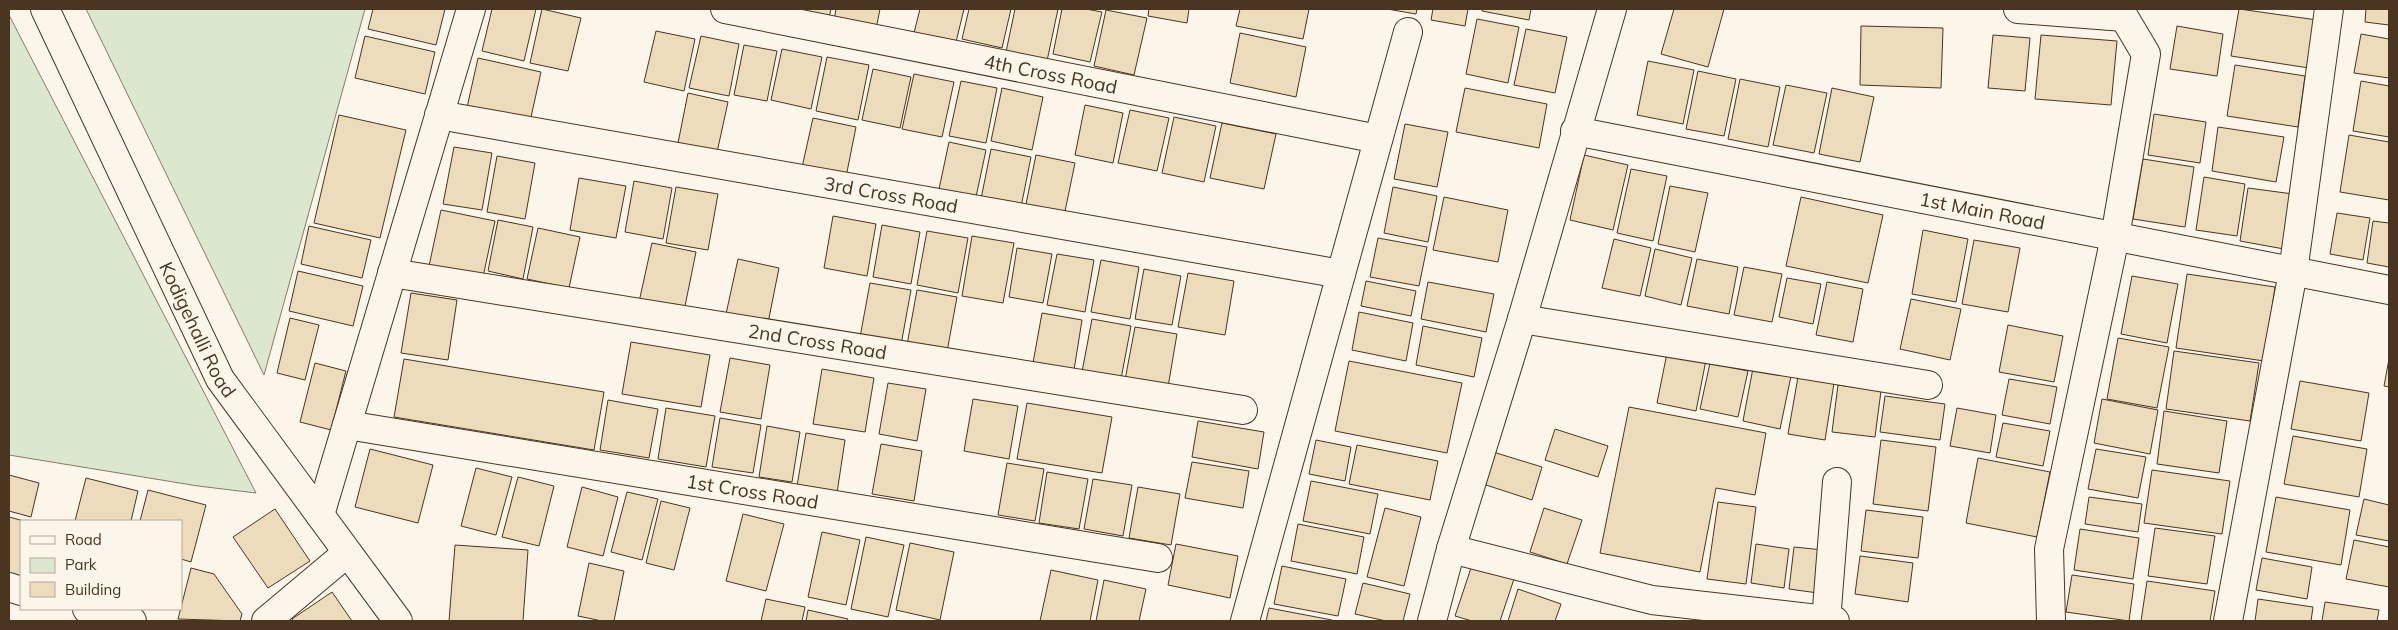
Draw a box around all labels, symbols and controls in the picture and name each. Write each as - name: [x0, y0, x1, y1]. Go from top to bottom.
- street label: 4th Cross Road: [982, 49, 1119, 99]
- street label: 3rd Cross Road: [822, 171, 960, 218]
- street label: 1st Main Road: [1918, 187, 2047, 235]
- street label: Kodigehalli Road: [154, 258, 241, 402]
- street label: 2nd Cross Road: [746, 319, 889, 364]
- street label: 1st Cross Road: [685, 469, 820, 514]
- legend: [20, 520, 182, 610]
- text: Road: [65, 530, 102, 549]
- text: Park: [65, 555, 97, 574]
- text: Building: [65, 580, 121, 599]

